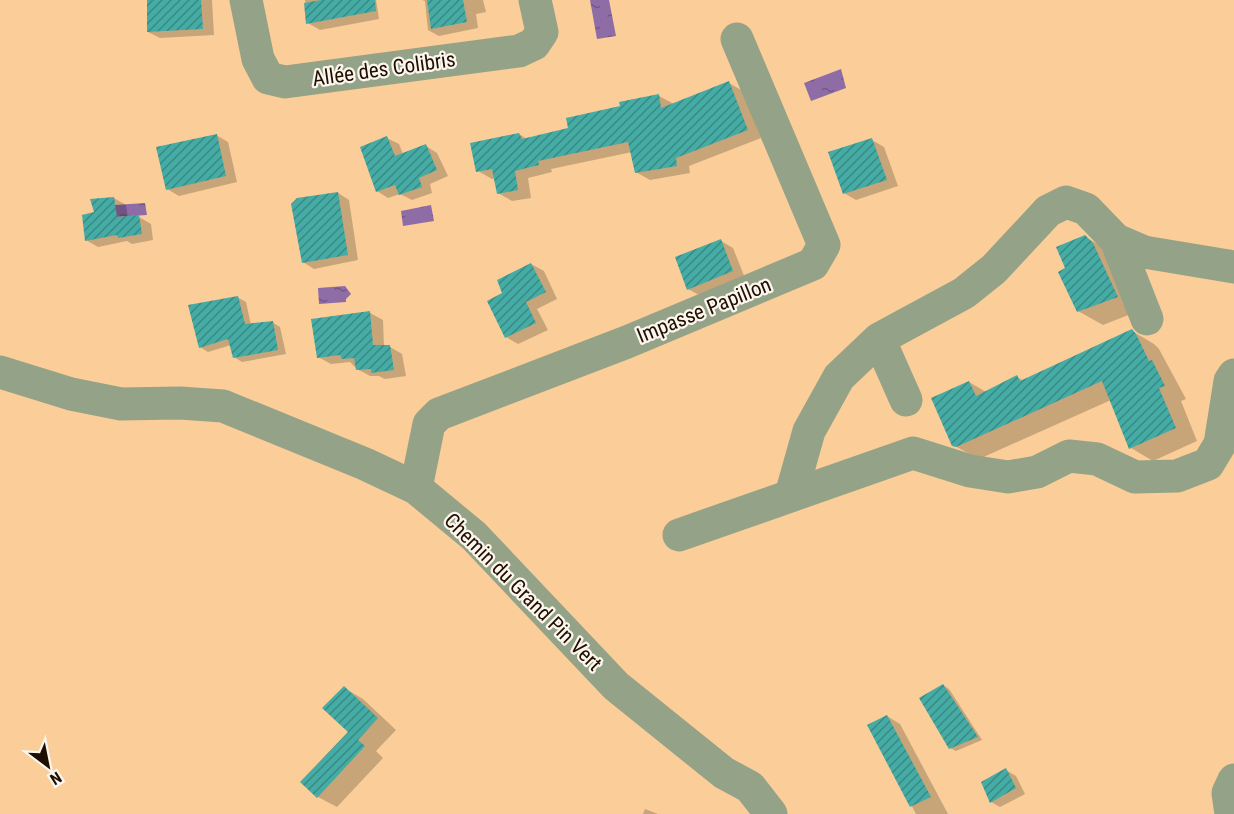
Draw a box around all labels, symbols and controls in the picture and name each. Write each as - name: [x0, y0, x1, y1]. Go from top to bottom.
- street label: Allée des Colibris: [311, 47, 457, 91]
- street label: Impasse Papillon: [633, 272, 775, 348]
- street label: Chemin du Grand Pin Vert: [439, 508, 607, 676]
- north arrow: [18, 736, 78, 796]
- text: N: [46, 768, 65, 789]

